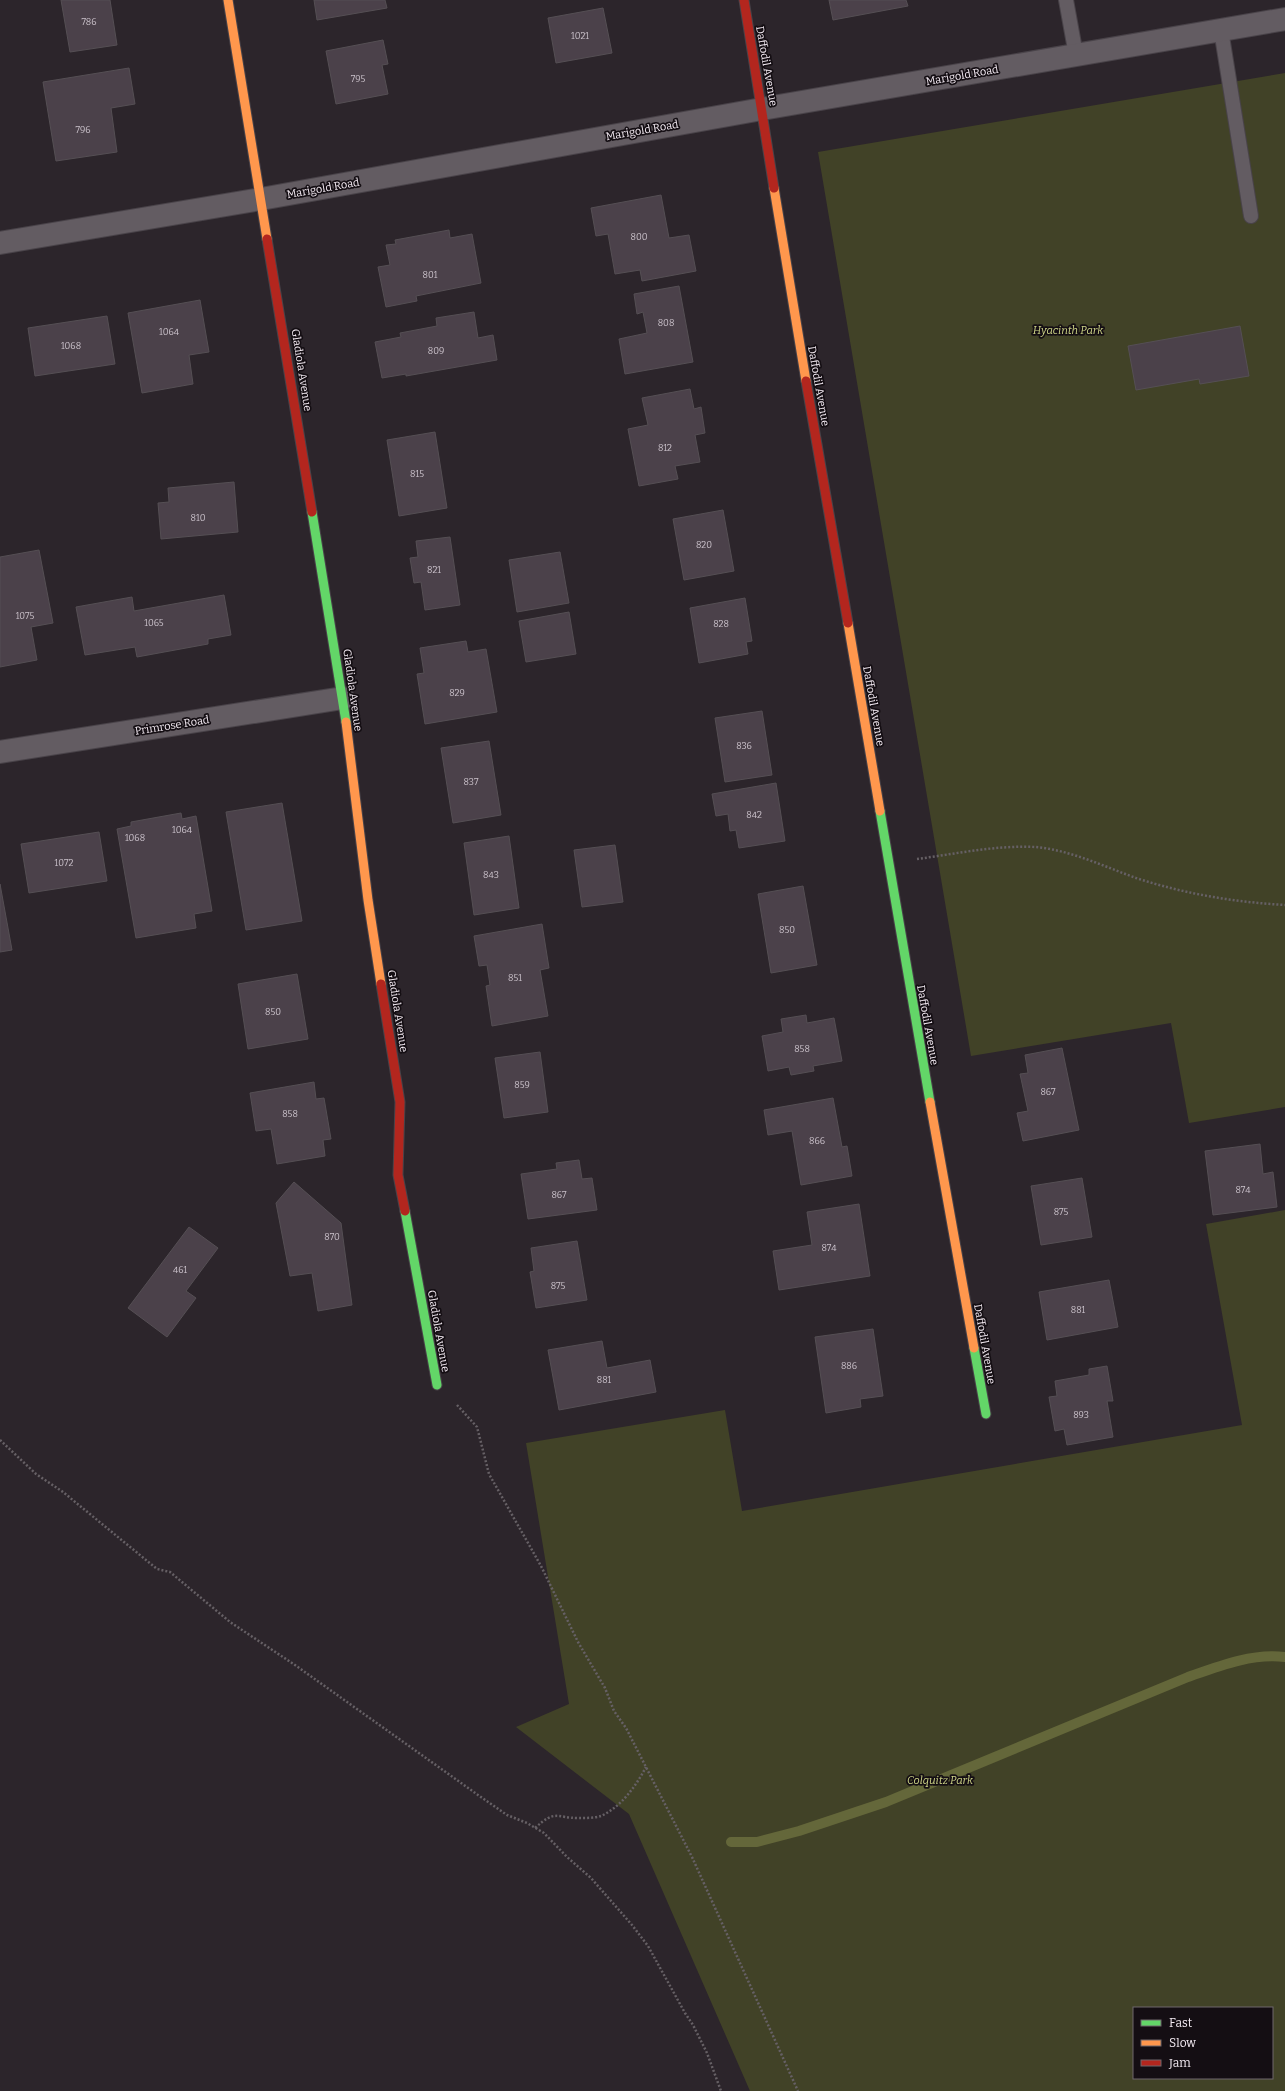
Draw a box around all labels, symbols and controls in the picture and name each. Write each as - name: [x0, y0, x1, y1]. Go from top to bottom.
- house number: 786: [81, 17, 97, 27]
- street label: Daffodil Avenue: [753, 25, 780, 107]
- house number: 1021: [571, 31, 589, 41]
- street label: Marigold Road: [925, 63, 1000, 88]
- house number: 795: [351, 74, 365, 84]
- street label: Marigold Road: [605, 118, 680, 143]
- house number: 796: [76, 125, 90, 135]
- street label: Marigold Road: [286, 176, 361, 201]
- house number: 800: [631, 232, 648, 242]
- house number: 801: [423, 270, 438, 280]
- house number: 808: [658, 318, 674, 328]
- park label: Hyacinth Park: [1033, 324, 1104, 337]
- house number: 1064: [159, 327, 180, 337]
- street label: Gladiola Avenue: [289, 328, 314, 412]
- house number: 1068: [61, 341, 81, 351]
- street label: Daffodil Avenue: [805, 345, 832, 427]
- house number: 809: [428, 346, 444, 356]
- house number: 812: [658, 443, 672, 453]
- house number: 815: [410, 469, 424, 479]
- house number: 810: [191, 513, 206, 523]
- house number: 820: [696, 540, 712, 550]
- house number: 821: [427, 565, 441, 575]
- house number: 1075: [16, 611, 34, 621]
- house number: 1065: [144, 618, 164, 628]
- house number: 828: [713, 619, 729, 629]
- street label: Gladiola Avenue: [340, 648, 365, 732]
- street label: Daffodil Avenue: [860, 665, 887, 747]
- house number: 829: [449, 688, 465, 698]
- street label: Primrose Road: [134, 713, 211, 738]
- house number: 836: [736, 741, 752, 751]
- house number: 837: [464, 777, 479, 787]
- house number: 842: [746, 810, 762, 820]
- house number: 1064: [172, 825, 193, 835]
- house number: 1068: [125, 833, 145, 843]
- house number: 1072: [55, 858, 73, 868]
- house number: 843: [483, 870, 499, 880]
- house number: 850: [779, 925, 795, 935]
- street label: Gladiola Avenue: [385, 969, 410, 1053]
- house number: 851: [508, 973, 522, 983]
- street label: Daffodil Avenue: [914, 984, 941, 1066]
- house number: 850: [265, 1007, 281, 1017]
- house number: 858: [794, 1044, 810, 1054]
- house number: 859: [514, 1080, 530, 1090]
- house number: 867: [1040, 1087, 1056, 1097]
- house number: 858: [282, 1109, 298, 1119]
- house number: 866: [809, 1136, 825, 1146]
- house number: 874: [1235, 1185, 1251, 1195]
- house number: 867: [551, 1190, 567, 1200]
- house number: 875: [1054, 1207, 1068, 1217]
- house number: 870: [324, 1232, 340, 1242]
- house number: 874: [821, 1243, 837, 1253]
- house number: 461: [173, 1265, 187, 1275]
- house number: 875: [551, 1281, 565, 1291]
- street label: Gladiola Avenue: [425, 1289, 452, 1373]
- street label: Daffodil Avenue: [971, 1303, 998, 1385]
- house number: 881: [1071, 1305, 1086, 1315]
- house number: 886: [841, 1361, 857, 1371]
- house number: 881: [597, 1375, 612, 1385]
- house number: 893: [1073, 1410, 1089, 1420]
- park label: Colquitz Park: [907, 1774, 974, 1787]
- legend: [1133, 2007, 1273, 2079]
- text: Fast: [1169, 2016, 1193, 2030]
- text: Slow: [1169, 2036, 1196, 2050]
- text: Jam: [1168, 2056, 1191, 2070]

